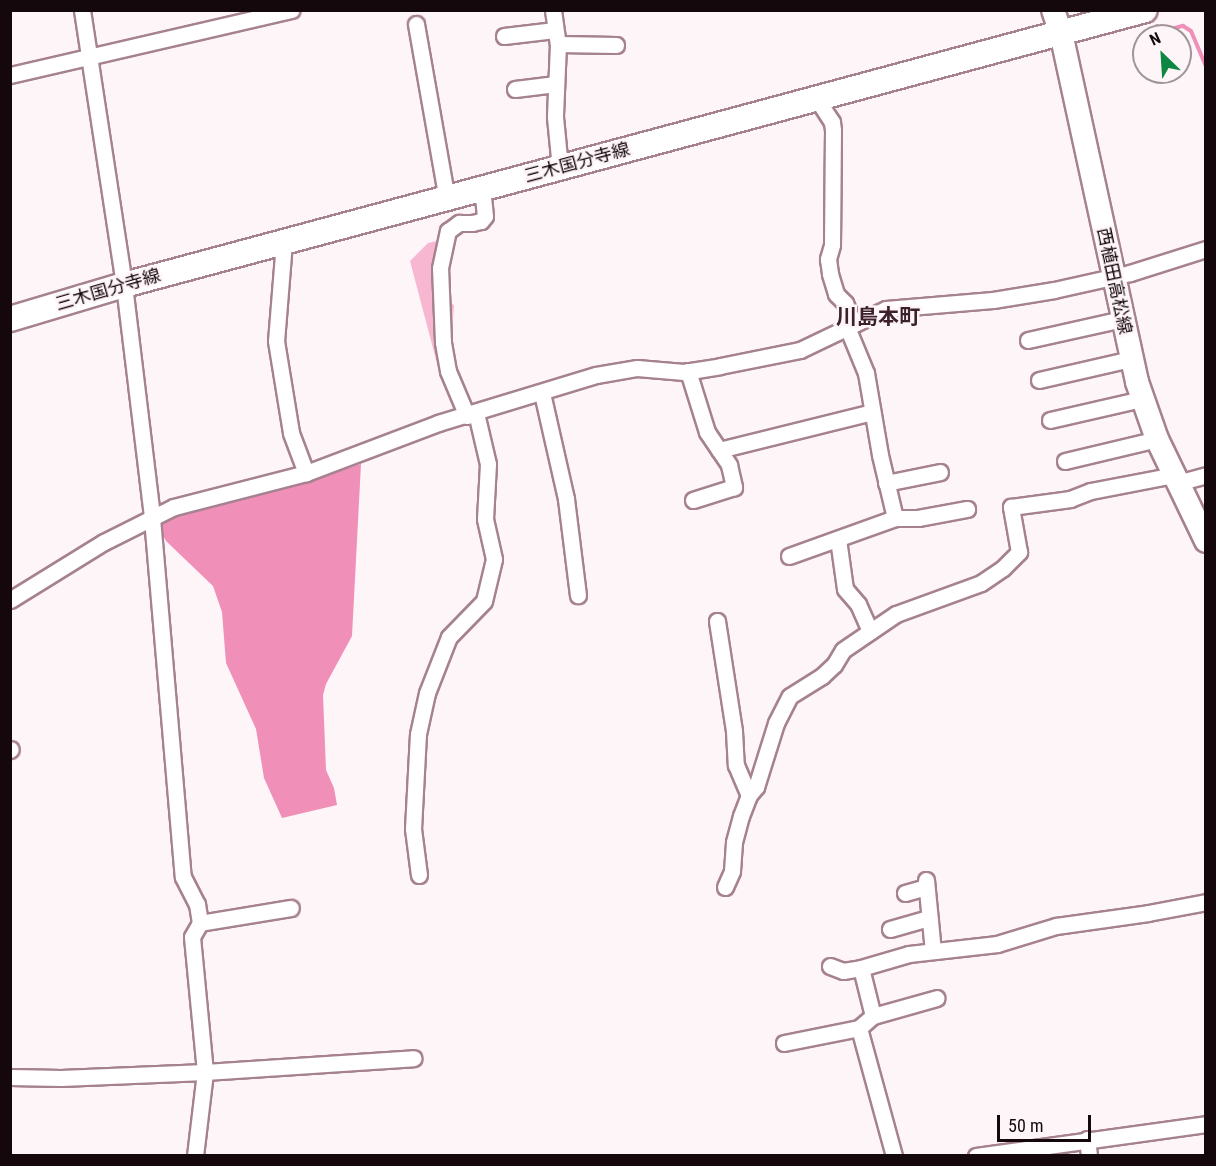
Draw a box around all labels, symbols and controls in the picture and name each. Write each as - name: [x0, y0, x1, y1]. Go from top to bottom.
- north arrow: [1132, 24, 1192, 84]
- text: N: [1147, 28, 1163, 50]
- street label: 三木国分寺線: [522, 139, 632, 187]
- street label: 西植田高松線: [1092, 226, 1136, 336]
- street label: 三木国分寺線: [53, 265, 163, 315]
- district label: 川島本町: [836, 304, 920, 330]
- scale bar: [1000, 1103, 1094, 1141]
- text: 50 m: [1008, 1115, 1043, 1136]

